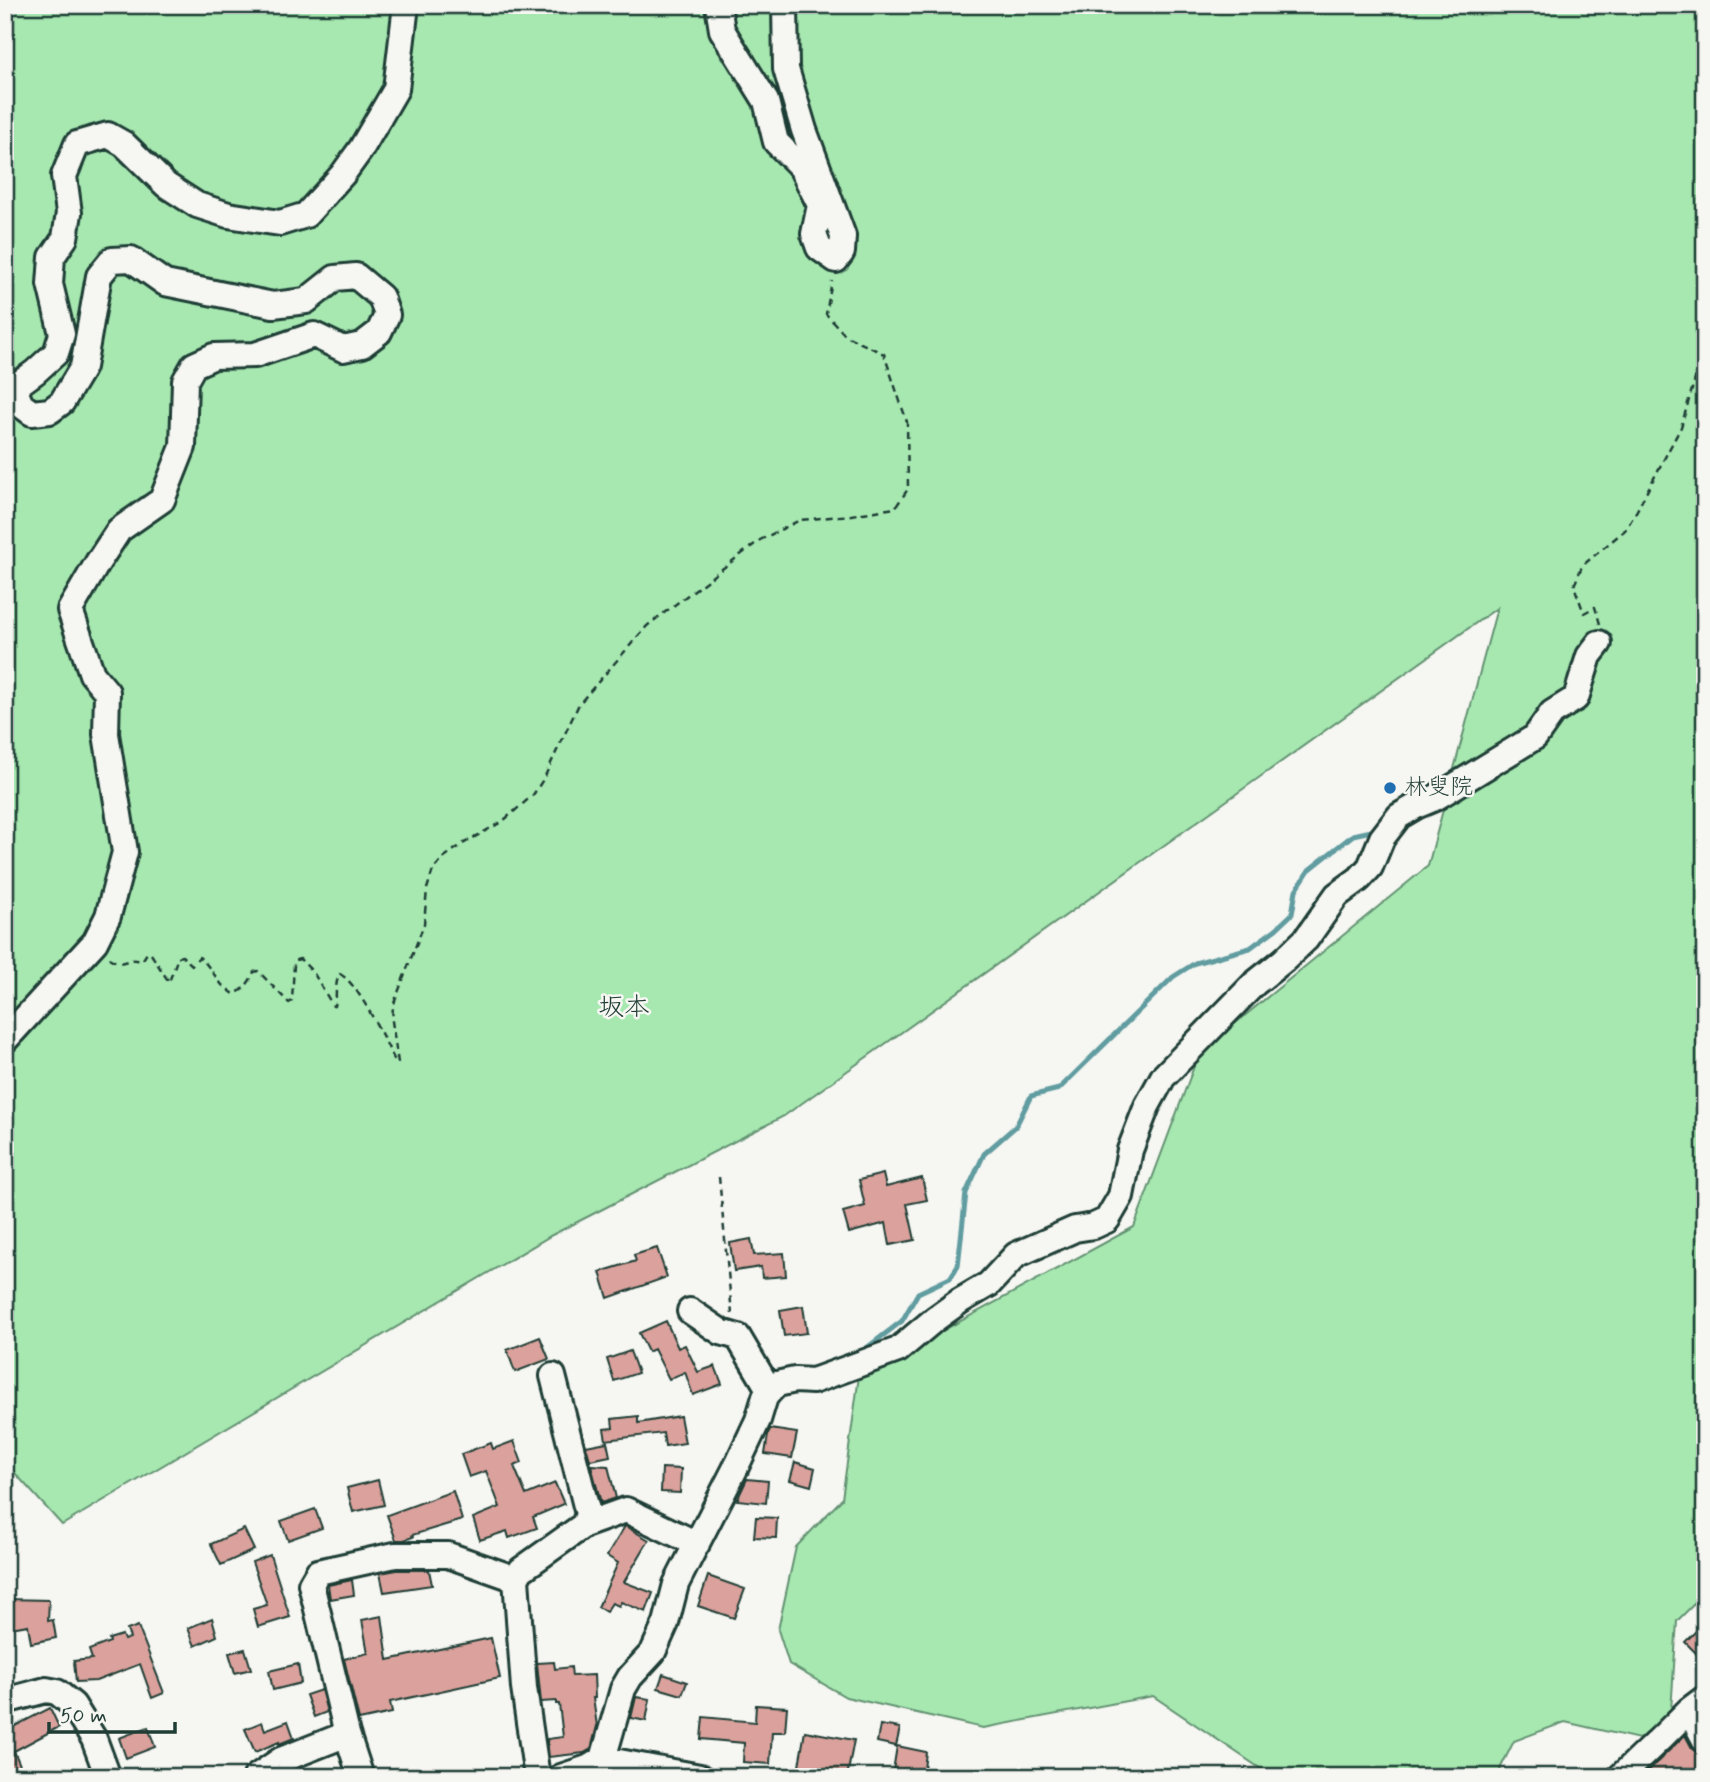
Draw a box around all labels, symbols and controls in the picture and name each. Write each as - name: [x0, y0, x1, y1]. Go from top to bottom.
- place label: 林叟院: [1404, 773, 1473, 803]
- marker: 林叟院: [1382, 780, 1398, 796]
- district label: 坂本: [598, 991, 650, 1025]
- scale bar: [49, 1691, 175, 1735]
- text: 50 m: [60, 1702, 107, 1730]

